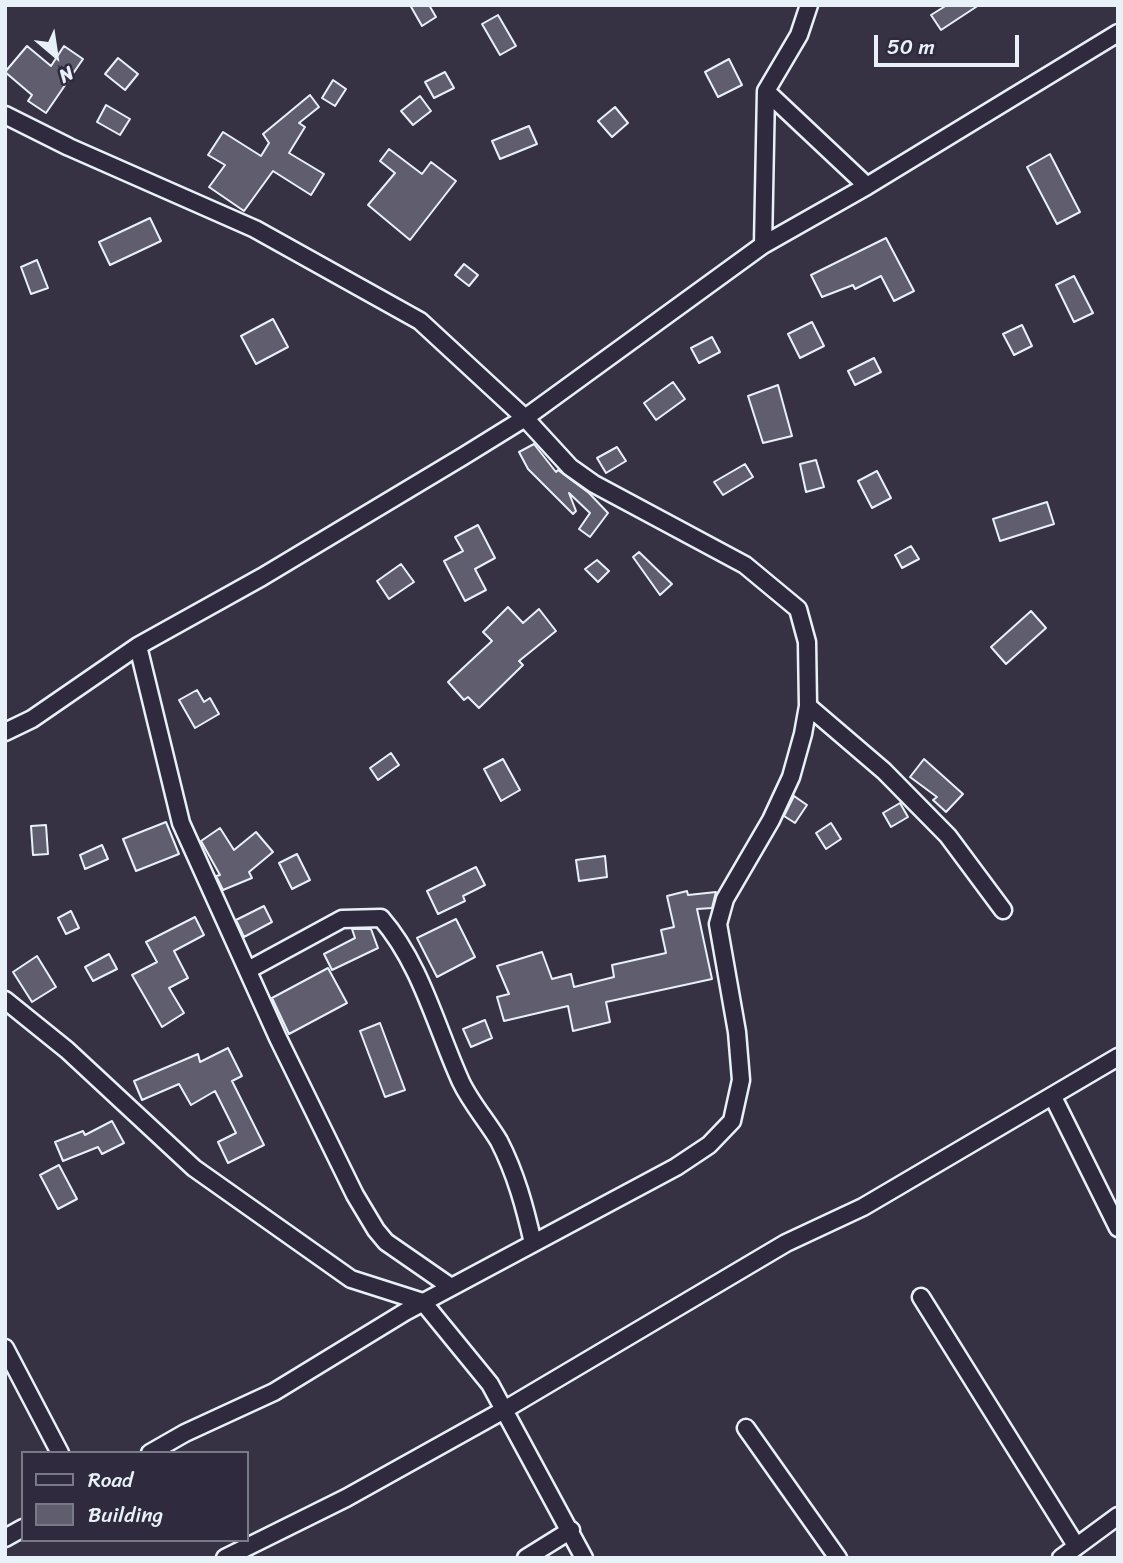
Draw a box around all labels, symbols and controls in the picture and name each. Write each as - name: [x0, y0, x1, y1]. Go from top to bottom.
- north arrow: [21, 21, 91, 91]
- scale bar: [878, 21, 1023, 65]
- text: 50 m: [887, 28, 935, 66]
- text: N: [53, 57, 80, 92]
- legend: [21, 1451, 248, 1542]
- text: Road: [88, 1461, 133, 1499]
- text: Building: [88, 1496, 163, 1534]

